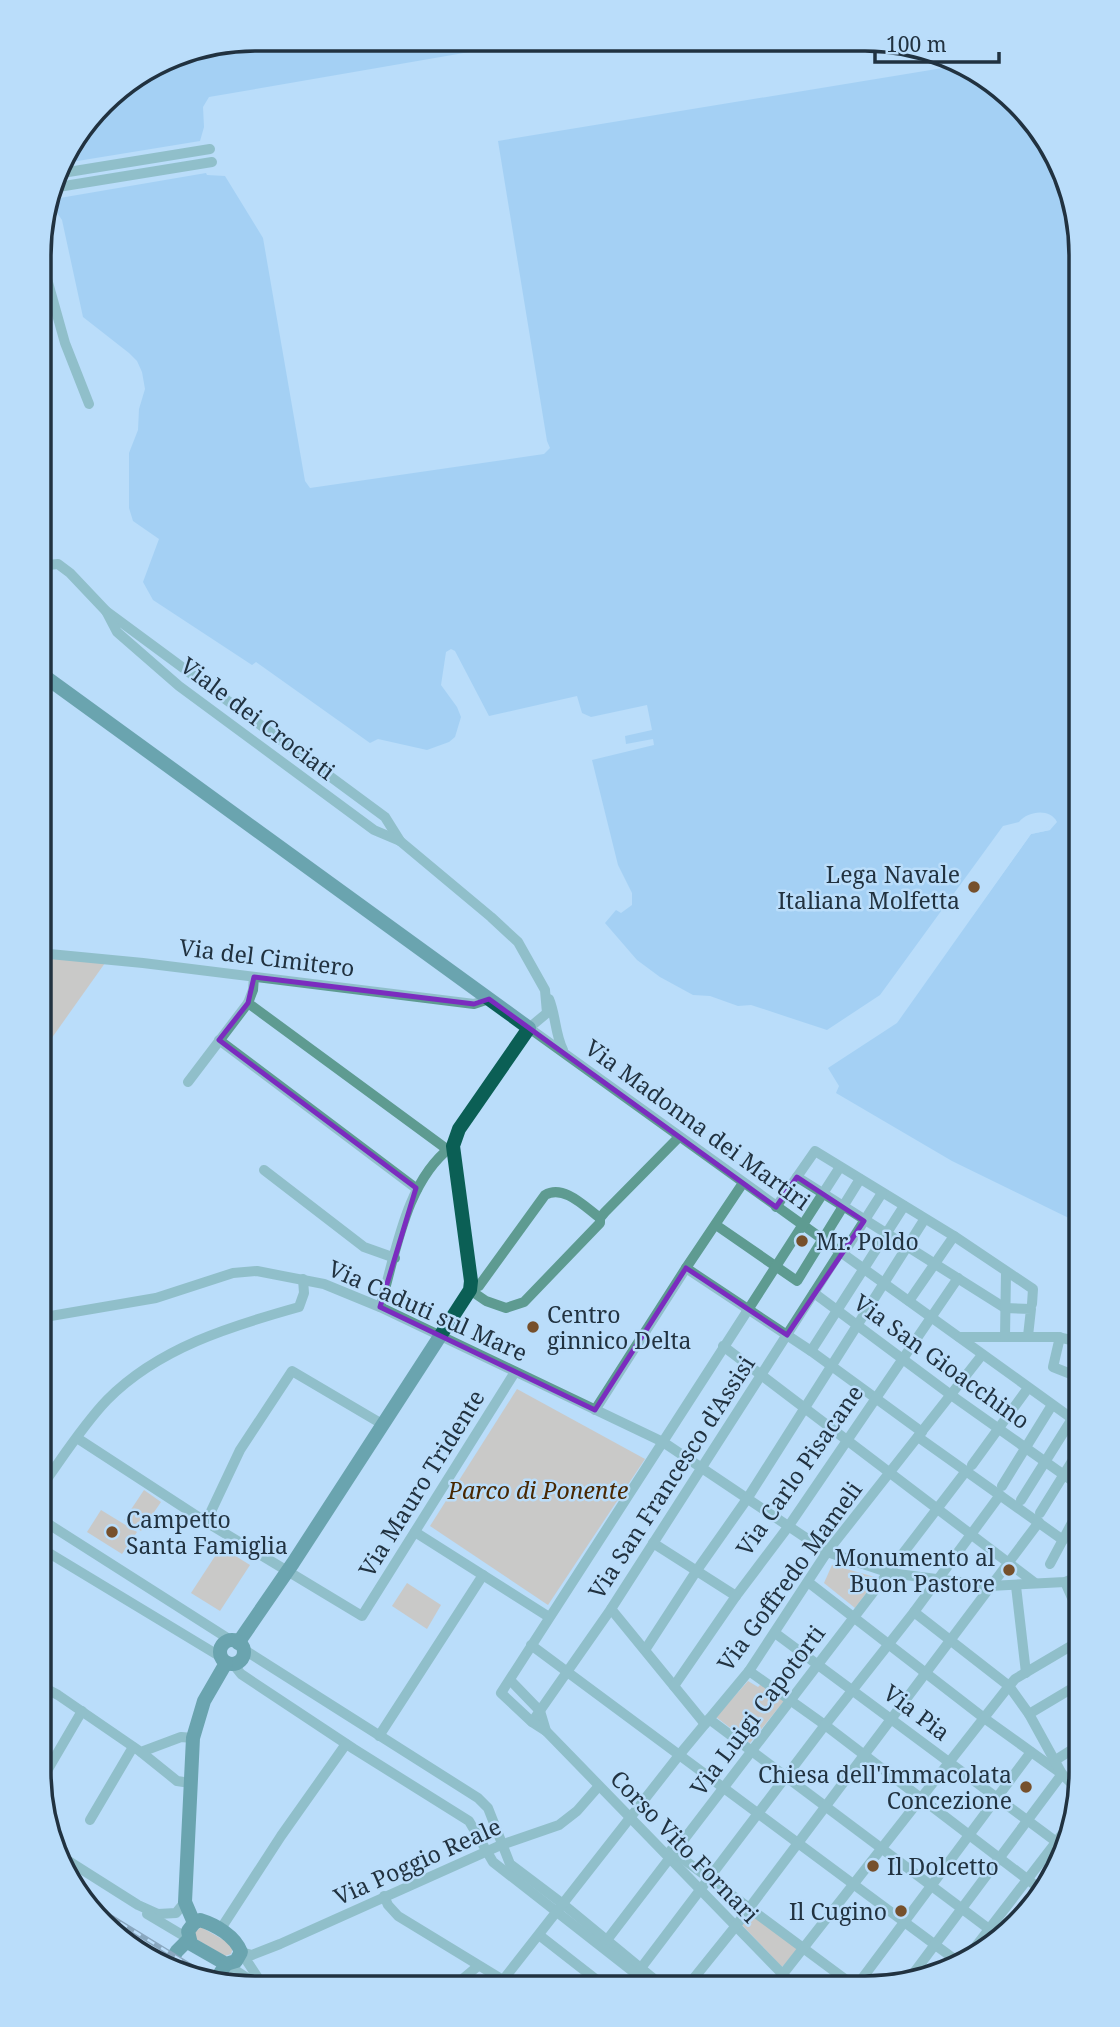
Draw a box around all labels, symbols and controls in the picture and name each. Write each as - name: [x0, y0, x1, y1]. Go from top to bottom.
- scale bar: [875, 21, 999, 65]
- text: 100 m: [886, 30, 947, 58]
- street label: Viale dei Crociati: [174, 649, 343, 787]
- place label: Lega Navale Italiana Molfetta: [777, 858, 960, 916]
- marker: Lega Navale Italiana Molfetta: [966, 879, 982, 895]
- street label: Via del Cimitero: [177, 930, 357, 984]
- street label: Via Madonna dei Martiri: [579, 1031, 818, 1217]
- place label: Mr. Poldo: [816, 1225, 919, 1257]
- marker: Mr. Poldo: [794, 1233, 810, 1249]
- street label: Via Caduti sul Mare: [323, 1252, 533, 1368]
- street label: Via San Gioacchino: [847, 1286, 1037, 1436]
- place label: Centro ginnico Delta: [547, 1298, 692, 1356]
- marker: Centro ginnico Delta: [525, 1319, 541, 1335]
- street label: Via San Francesco d'Assisi: [580, 1349, 762, 1605]
- street label: Via Carlo Pisacane: [728, 1378, 870, 1562]
- street label: Via Mauro Tridente: [350, 1383, 492, 1583]
- park label: Parco di Ponente: [447, 1474, 628, 1506]
- street label: Via Goffredo Mameli: [709, 1474, 869, 1677]
- place label: Campetto Santa Famiglia: [126, 1503, 288, 1561]
- marker: Campetto Santa Famiglia: [104, 1524, 120, 1540]
- place label: Monumento al Buon Pastore: [834, 1541, 995, 1599]
- marker: Monumento al Buon Pastore: [1001, 1562, 1017, 1578]
- street label: Via Luigi Capotorti: [682, 1618, 832, 1802]
- street label: Via Pia: [877, 1676, 957, 1748]
- place label: Chiesa dell'Immacolata Concezione: [758, 1758, 1012, 1816]
- street label: Corso Vito Fornari: [604, 1763, 767, 1930]
- marker: Chiesa dell'Immacolata Concezione: [1018, 1779, 1034, 1795]
- street label: Via Poggio Reale: [328, 1810, 506, 1912]
- place label: Il Dolcetto: [887, 1850, 999, 1882]
- marker: Il Dolcetto: [865, 1858, 881, 1874]
- place label: Il Cugino: [789, 1895, 887, 1927]
- marker: Il Cugino: [893, 1903, 909, 1919]

